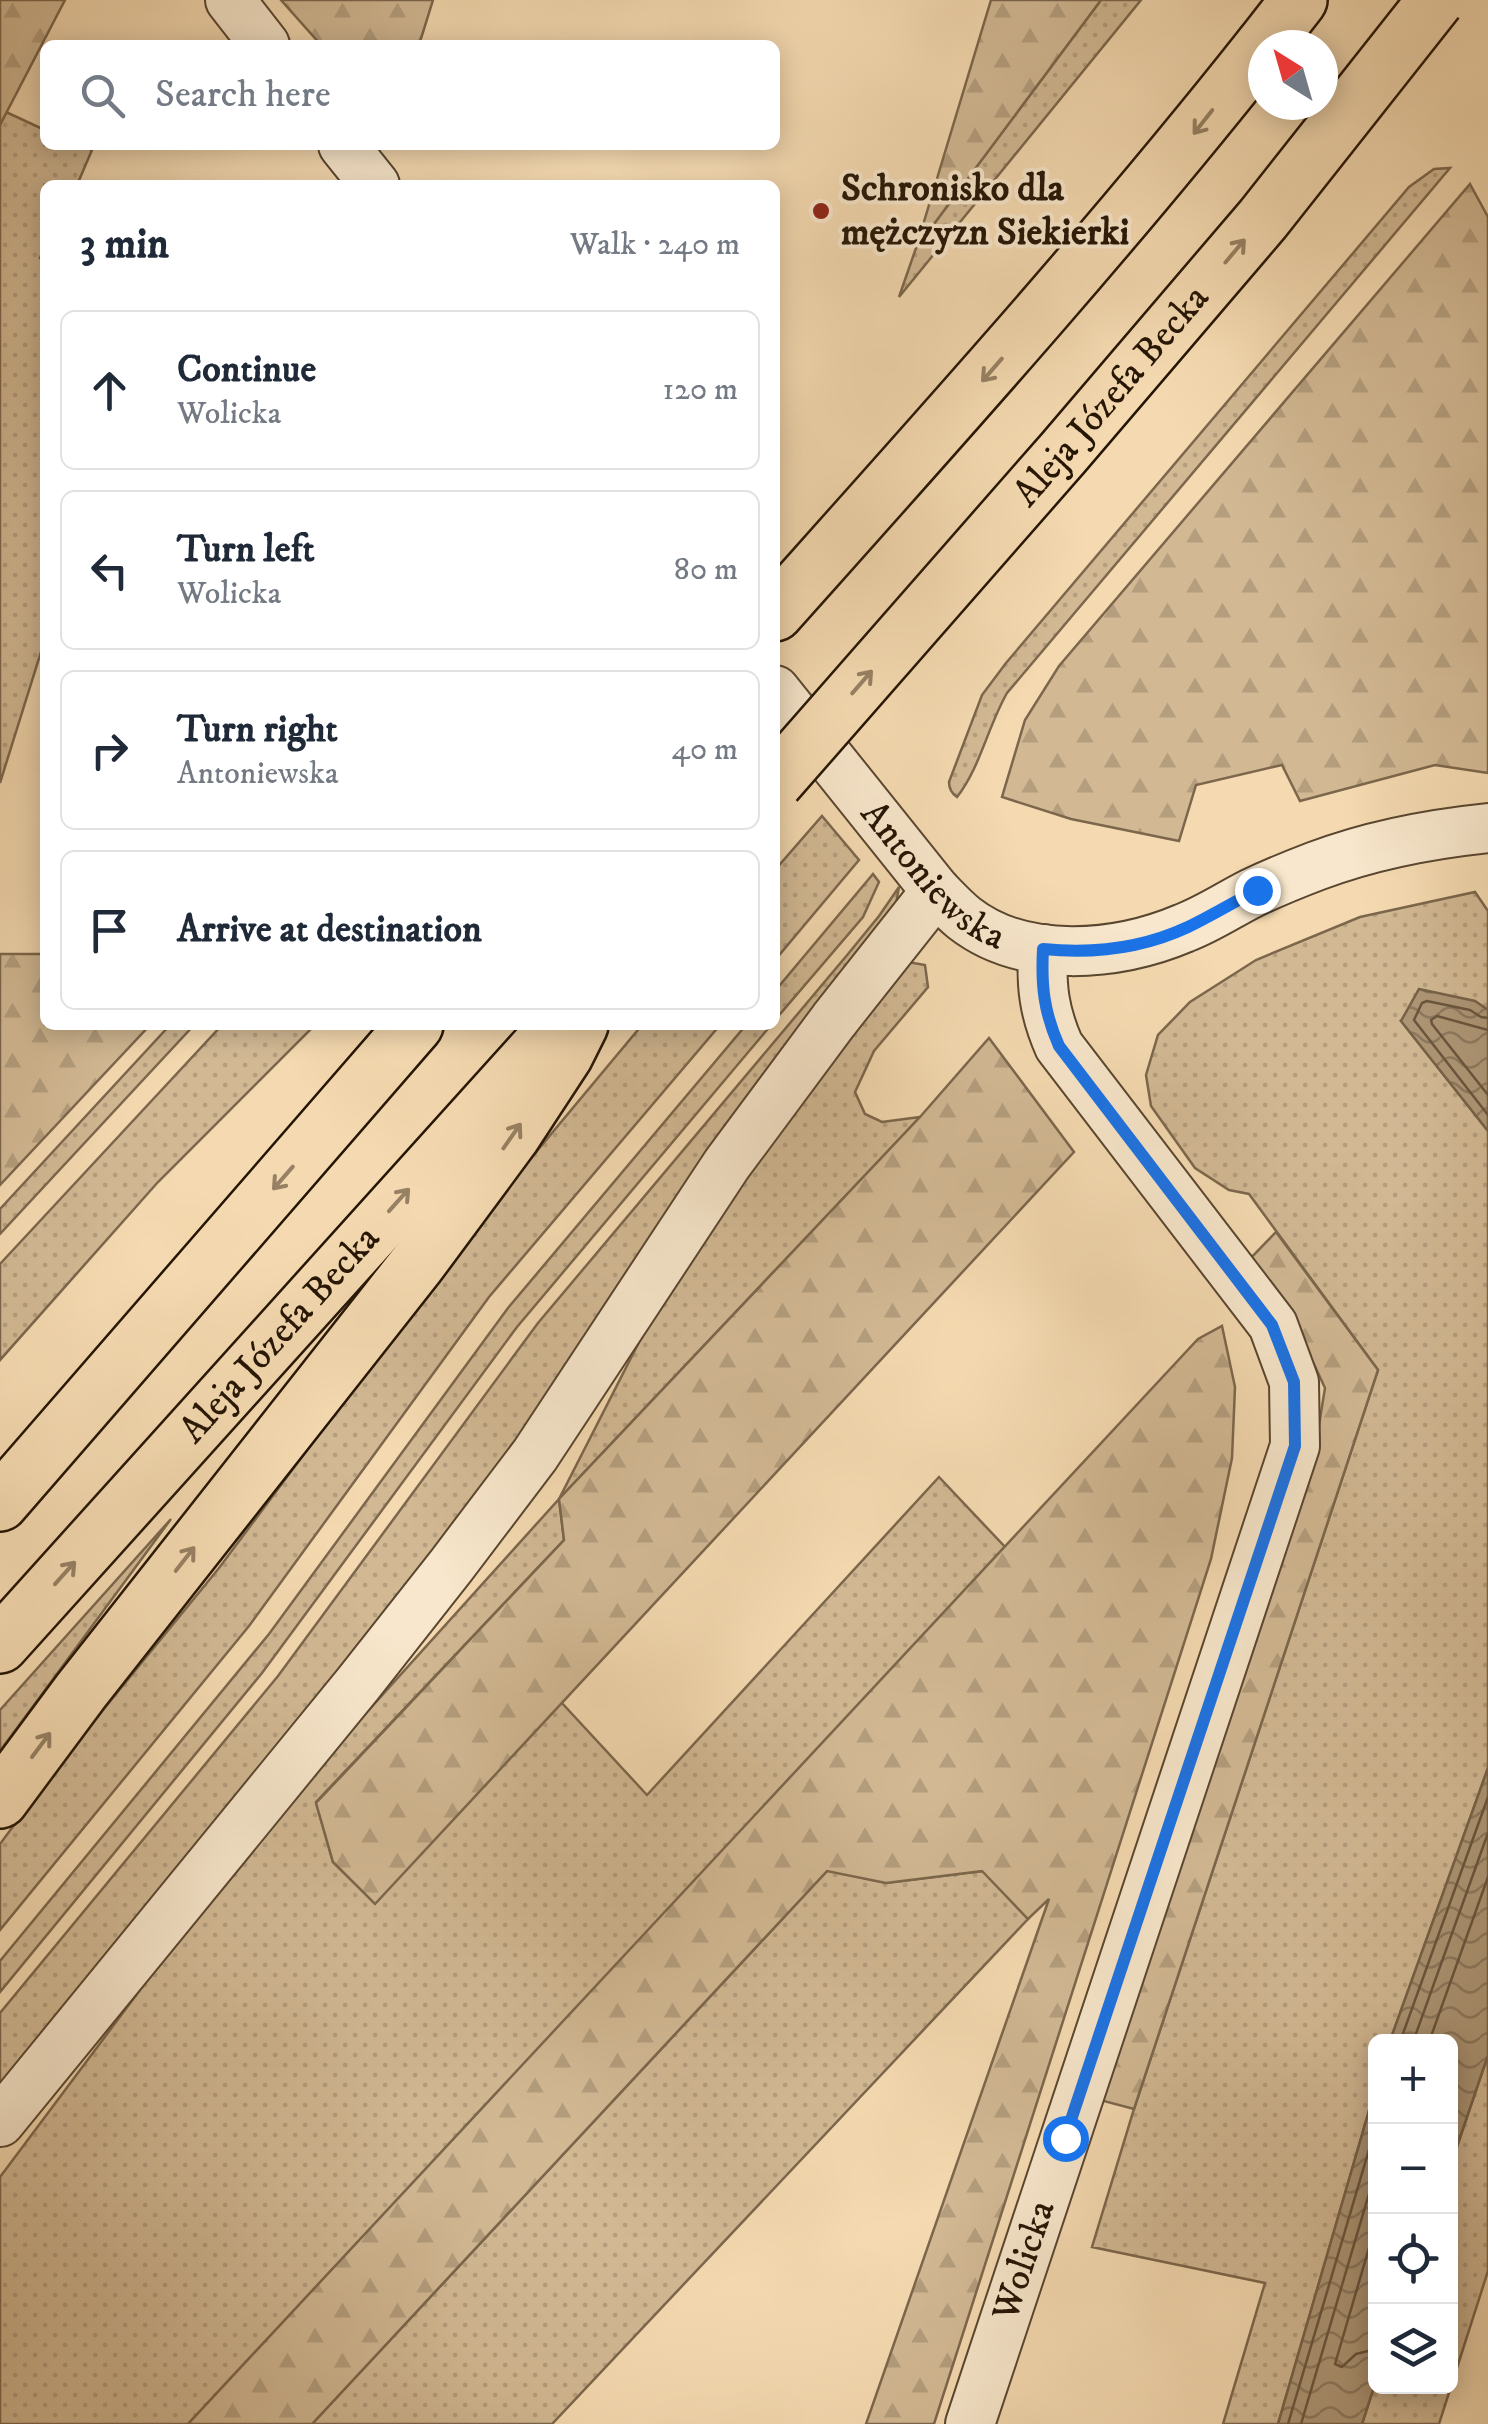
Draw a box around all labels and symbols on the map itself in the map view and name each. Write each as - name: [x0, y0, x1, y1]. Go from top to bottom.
- north arrow: [1248, 30, 1338, 120]
- one-way arrow: [1192, 109, 1214, 135]
- place label: Schronisko dla mężczyzn Siekierki: [841, 165, 1129, 257]
- marker: Schronisko dla mężczyzn Siekierki: [810, 200, 832, 222]
- one-way arrow: [1224, 239, 1246, 265]
- street label: Aleja Józefa Becka: [1003, 275, 1220, 517]
- one-way arrow: [981, 357, 1004, 382]
- one-way arrow: [851, 670, 874, 695]
- street label: Antoniewska: [849, 791, 1012, 962]
- route end: [1235, 868, 1281, 914]
- one-way arrow: [501, 1123, 522, 1150]
- one-way arrow: [272, 1165, 295, 1190]
- one-way arrow: [387, 1189, 411, 1213]
- street label: Aleja Józefa Becka: [169, 1215, 391, 1454]
- one-way arrow: [174, 1547, 196, 1573]
- one-way arrow: [53, 1561, 76, 1586]
- one-way arrow: [30, 1732, 51, 1759]
- route start: [1043, 2116, 1089, 2162]
- street label: Wolicka: [982, 2194, 1067, 2328]

